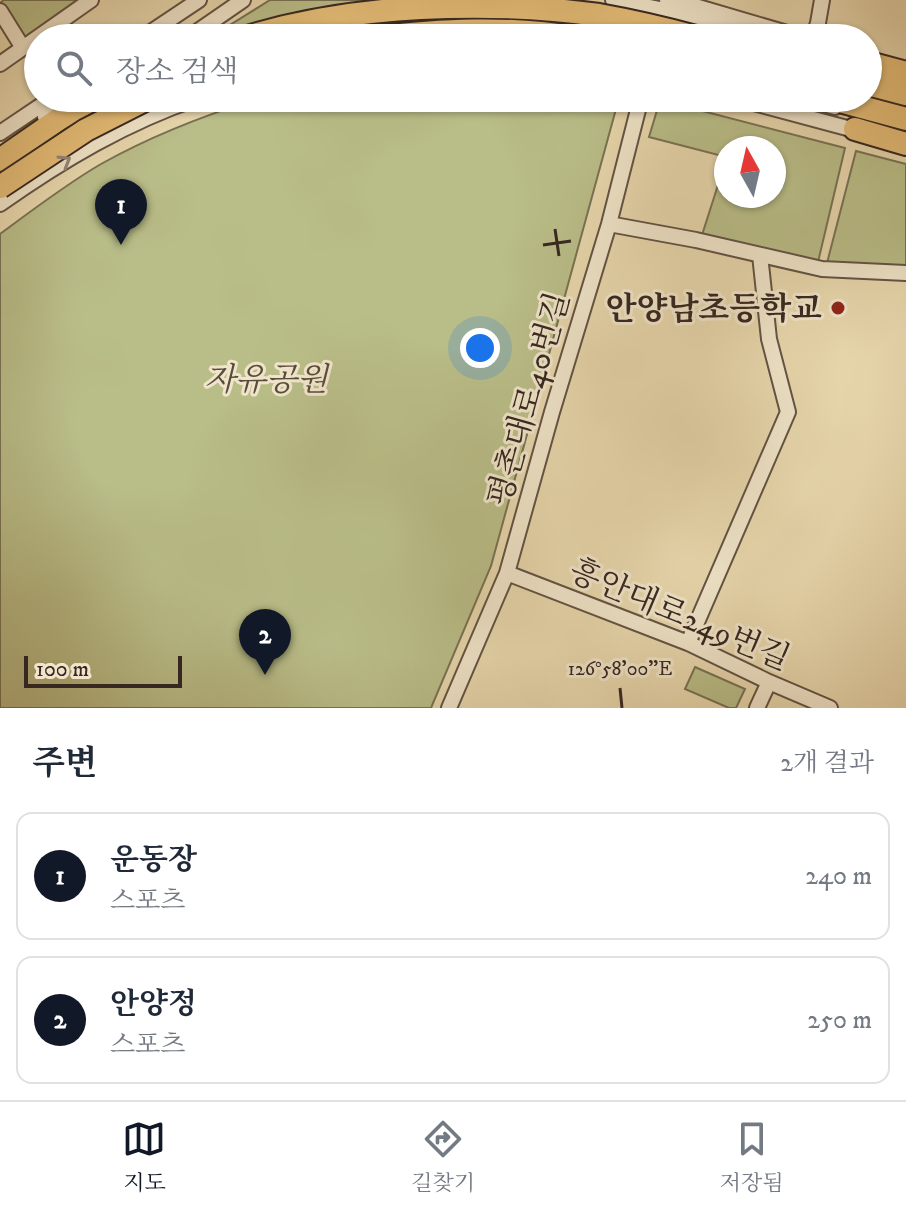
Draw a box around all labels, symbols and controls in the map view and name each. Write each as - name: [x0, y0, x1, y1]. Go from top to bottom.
- search box: [24, 24, 882, 112]
- icon: search: [52, 46, 96, 90]
- text: 장소 검색: [116, 54, 238, 91]
- north arrow: [714, 136, 786, 208]
- one-way arrow: [56, 156, 71, 171]
- pin: 1: [95, 179, 147, 245]
- street label: 평촌대로40번길: [480, 288, 580, 511]
- place label: 안양남초등학교: [606, 290, 822, 330]
- marker: 안양남초등학교: [829, 299, 847, 317]
- your location: [460, 328, 500, 368]
- park label: 자유공원: [204, 361, 330, 401]
- street label: 흥안대로249번길: [563, 551, 795, 680]
- pin: 2: [239, 609, 291, 675]
- scale bar: [24, 652, 182, 688]
- text: 100 m: [36, 656, 89, 683]
- text: 126°58'00"E: [568, 657, 672, 682]
- text: 주변: [32, 743, 98, 785]
- text: 2개 결과: [780, 747, 874, 780]
- text: 운동장: [110, 842, 197, 879]
- text: 1: [55, 860, 65, 893]
- text: 240 m: [805, 860, 872, 893]
- text: 스포츠: [110, 885, 185, 918]
- text: 안양정: [110, 986, 197, 1023]
- text: 2: [54, 1004, 66, 1037]
- text: 250 m: [807, 1004, 872, 1037]
- text: 스포츠: [110, 1029, 185, 1062]
- tab: 지도: [122, 1117, 166, 1197]
- tab: 길찾기: [411, 1117, 475, 1197]
- tab: 저장됨: [720, 1117, 784, 1197]

